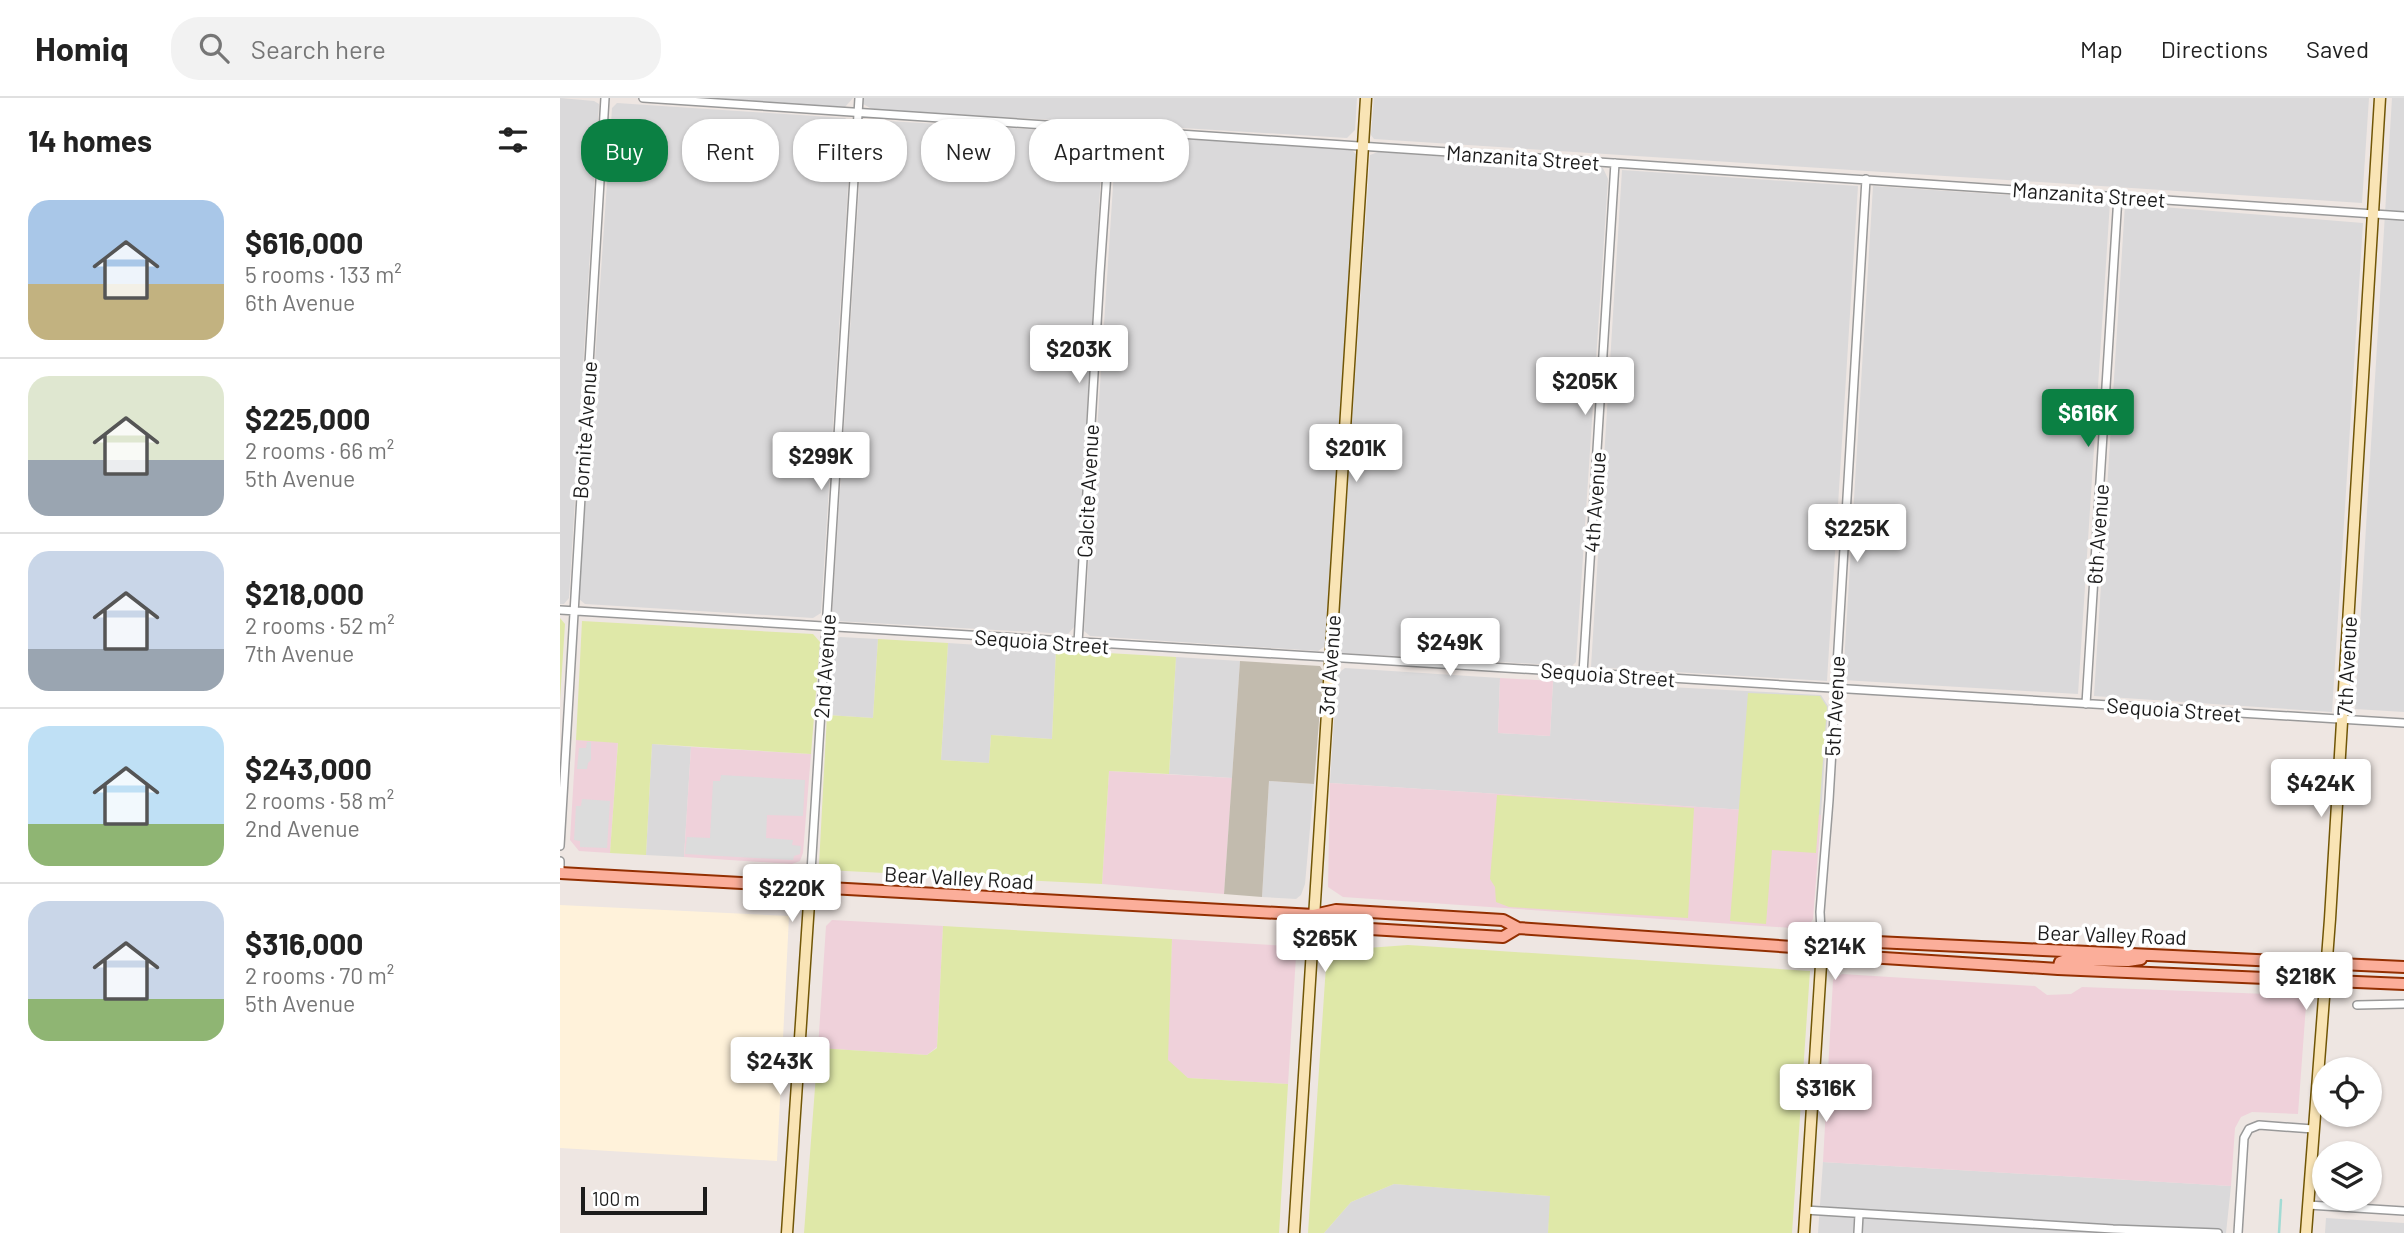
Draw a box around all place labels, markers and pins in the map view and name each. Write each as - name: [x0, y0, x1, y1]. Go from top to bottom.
- pin: $203K: [1030, 326, 1128, 385]
- pin: $205K: [1536, 358, 1634, 417]
- pin: $616K: [2039, 390, 2137, 449]
- pin: $201K: [1307, 424, 1405, 484]
- pin: $299K: [772, 432, 870, 492]
- pin: $225K: [1808, 504, 1906, 564]
- pin: $249K: [1401, 618, 1499, 678]
- pin: $424K: [2272, 760, 2370, 819]
- pin: $220K: [743, 864, 841, 924]
- pin: $265K: [1276, 914, 1374, 974]
- pin: $214K: [1786, 922, 1884, 982]
- pin: $218K: [2257, 953, 2355, 1012]
- pin: $243K: [731, 1038, 829, 1097]
- pin: $316K: [1777, 1065, 1875, 1124]

